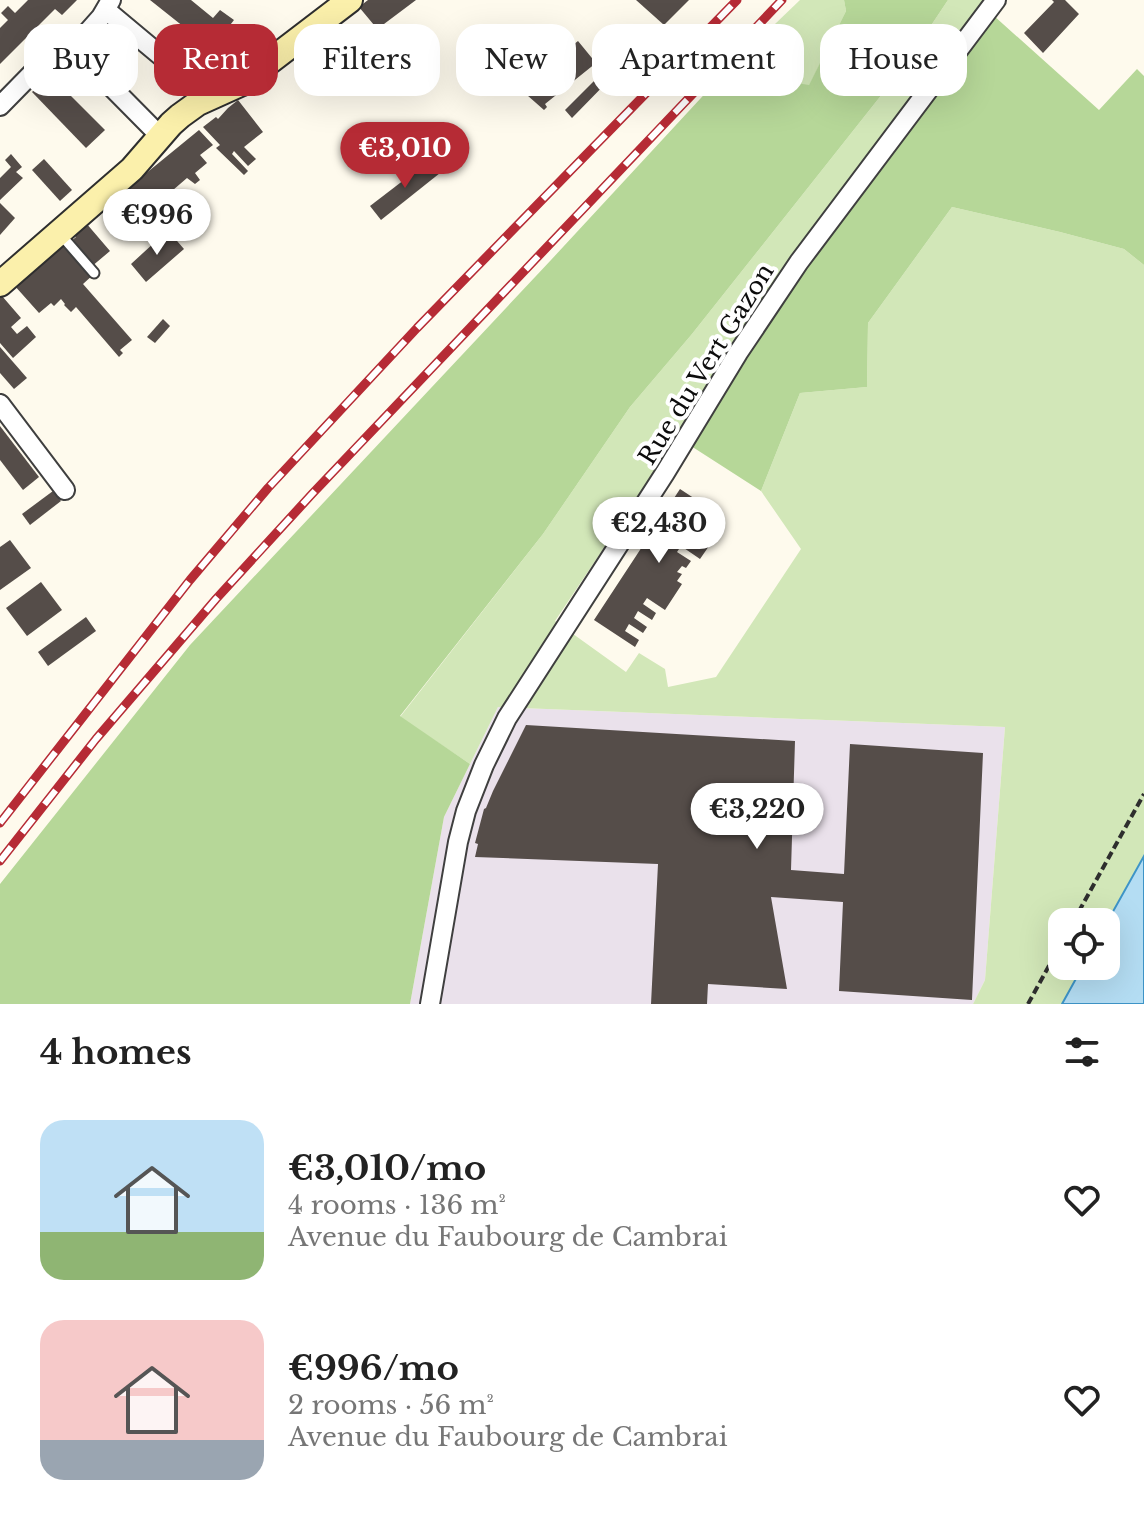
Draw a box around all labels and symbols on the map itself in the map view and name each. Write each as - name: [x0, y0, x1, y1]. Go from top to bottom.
- pin: €3,010: [340, 122, 470, 190]
- pin: €996: [110, 189, 204, 257]
- street label: Rue du Vert Gazon: [632, 258, 780, 470]
- pin: €2,430: [594, 497, 724, 565]
- pin: €3,220: [692, 783, 822, 851]

